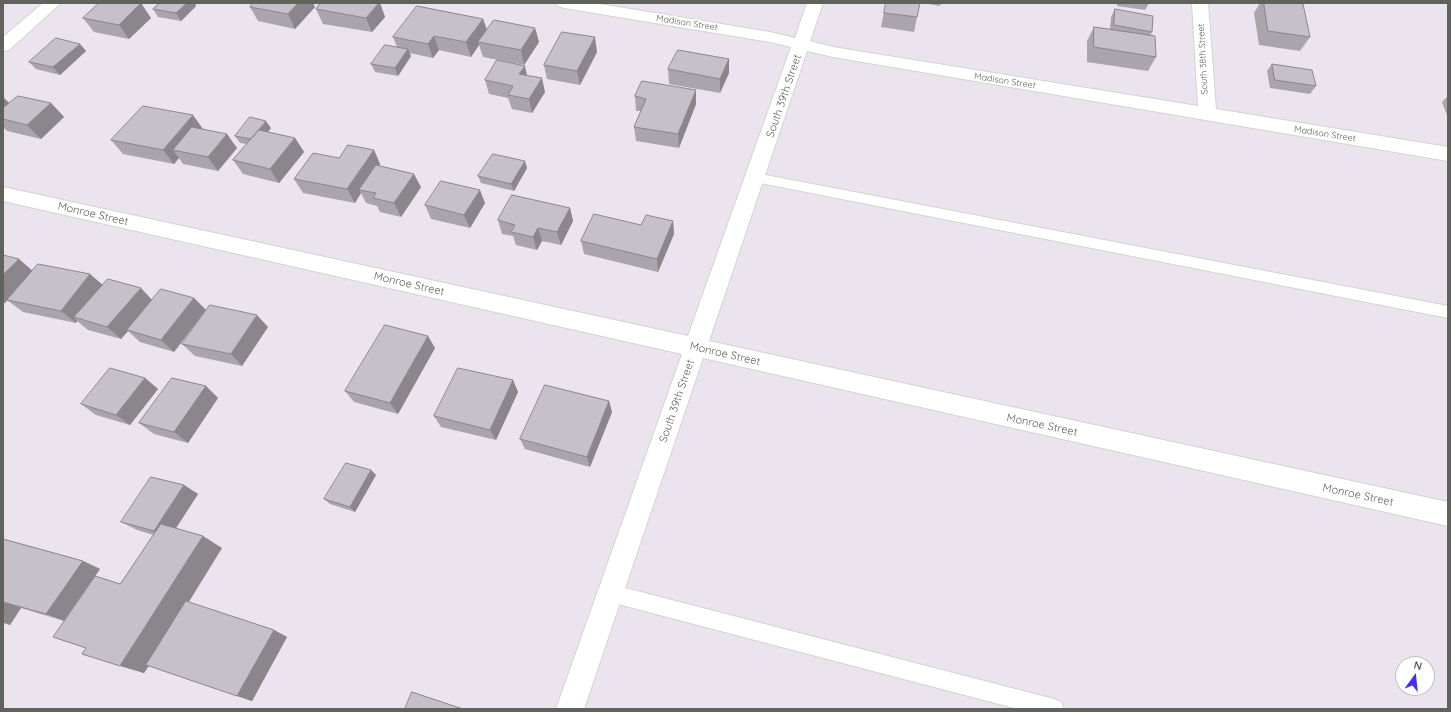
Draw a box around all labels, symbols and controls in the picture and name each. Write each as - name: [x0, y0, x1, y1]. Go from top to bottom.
- street label: Madison Street: [655, 13, 719, 33]
- street label: South 38th Street: [1196, 23, 1210, 95]
- street label: South 39th Street: [764, 53, 804, 139]
- street label: Madison Street: [973, 71, 1037, 91]
- street label: Madison Street: [1293, 124, 1357, 144]
- street label: Monroe Street: [56, 199, 130, 229]
- street label: Monroe Street: [372, 269, 446, 299]
- street label: Monroe Street: [688, 339, 762, 369]
- street label: South 39th Street: [657, 358, 697, 444]
- street label: Monroe Street: [1005, 411, 1079, 439]
- street label: Monroe Street: [1321, 481, 1395, 509]
- north arrow: [1395, 656, 1435, 696]
- text: N: [1412, 658, 1424, 673]

